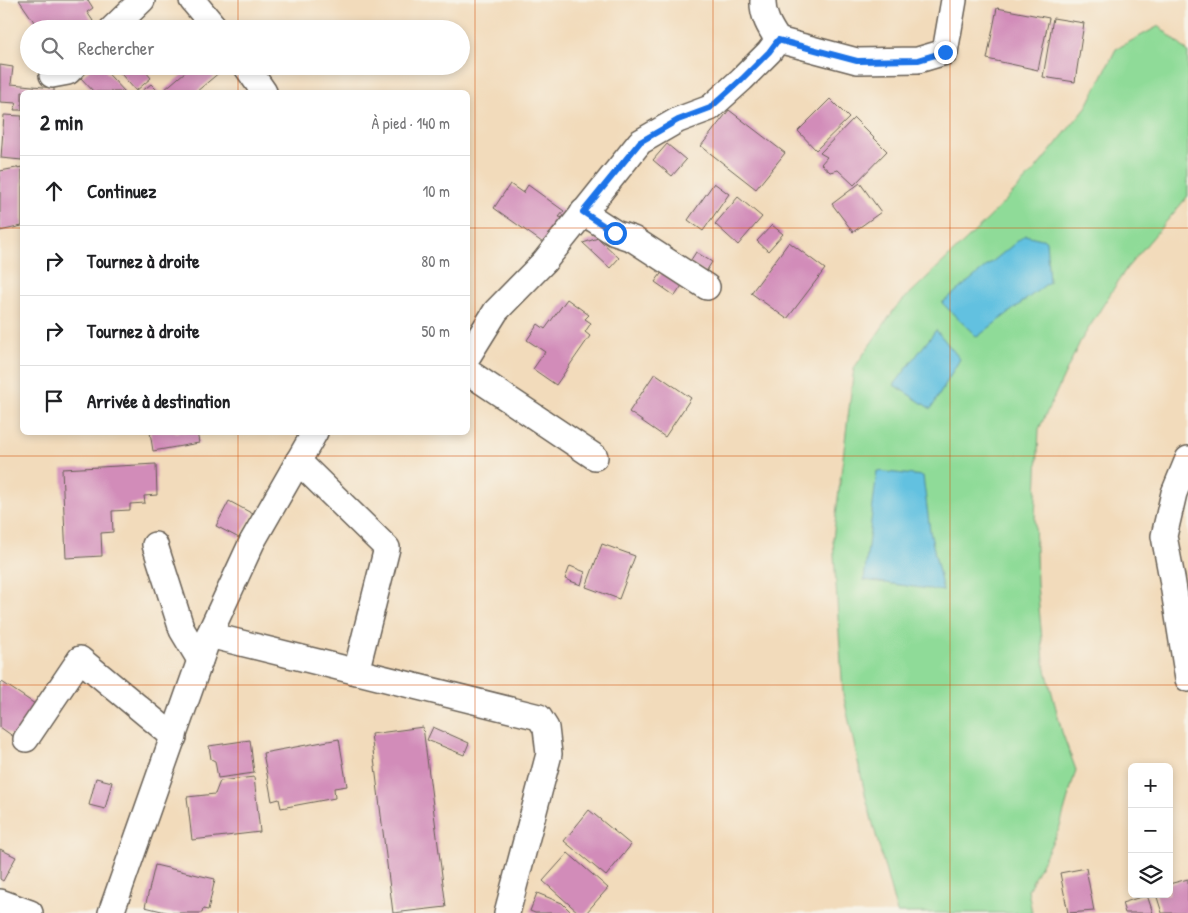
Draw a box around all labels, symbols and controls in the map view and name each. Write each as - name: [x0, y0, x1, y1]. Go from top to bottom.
- search box: [20, 20, 470, 75]
- icon: search: [38, 34, 66, 62]
- text: Rechercher: [78, 35, 155, 61]
- route end: [934, 41, 957, 64]
- text: 2 min: [40, 108, 83, 137]
- text: À pied · 140 m: [371, 112, 450, 134]
- icon: ahead: [40, 177, 68, 205]
- text: Continuez: [87, 178, 156, 204]
- text: 10 m: [422, 180, 450, 202]
- route start: [604, 222, 627, 245]
- icon: right: [40, 247, 68, 275]
- text: Tournez à droite: [87, 248, 200, 274]
- text: 80 m: [421, 250, 450, 272]
- icon: right: [40, 317, 68, 345]
- text: Tournez à droite: [87, 318, 200, 344]
- text: 50 m: [422, 320, 450, 342]
- icon: arrive: [40, 387, 68, 415]
- text: Arrivée à destination: [87, 388, 230, 414]
- map controls: [1128, 763, 1173, 898]
- button: +: [1128, 763, 1173, 808]
- button: −: [1128, 808, 1173, 853]
- button: layers: [1128, 853, 1173, 898]

